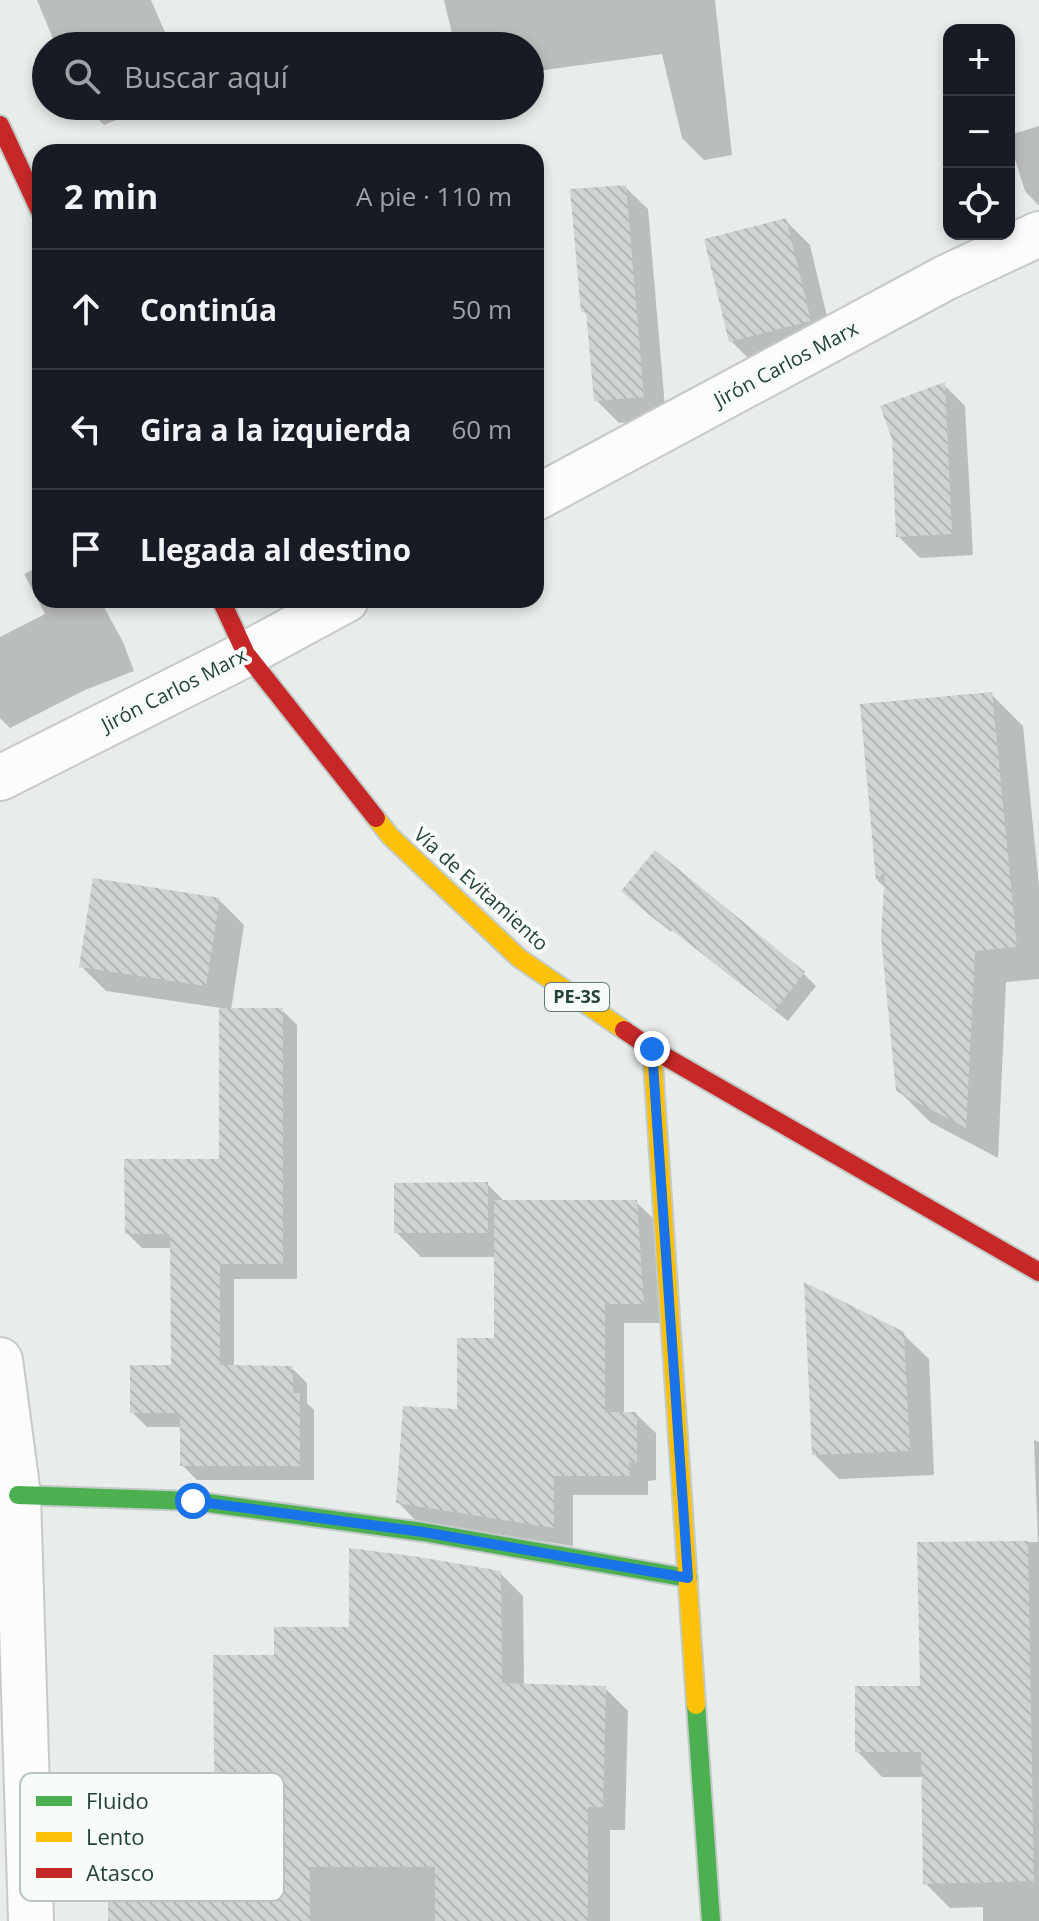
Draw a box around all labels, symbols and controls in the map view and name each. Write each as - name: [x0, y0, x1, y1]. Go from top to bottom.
- map controls: [943, 24, 1015, 240]
- button: +: [943, 24, 1015, 96]
- search box: [32, 32, 544, 120]
- icon: search: [60, 54, 104, 98]
- text: Buscar aquí: [124, 56, 288, 97]
- button: −: [943, 96, 1015, 168]
- button: locate: [943, 168, 1015, 240]
- text: 2 min: [64, 173, 158, 219]
- text: A pie · 110 m: [356, 178, 512, 214]
- icon: ahead: [64, 287, 108, 331]
- text: Continúa: [140, 289, 277, 330]
- text: 50 m: [451, 291, 512, 327]
- street label: Jirón Carlos Marx: [707, 314, 863, 414]
- icon: left: [64, 407, 108, 451]
- text: Gira a la izquierda: [140, 409, 412, 450]
- text: 60 m: [451, 411, 512, 447]
- icon: arrive: [64, 527, 108, 571]
- text: Llegada al destino: [140, 529, 411, 570]
- street label: Jirón Carlos Marx: [95, 641, 251, 739]
- street label: Vía de Evitamiento: [408, 821, 554, 956]
- road number: PE-3S: [545, 983, 609, 1011]
- route end: [634, 1031, 670, 1067]
- route start: [175, 1483, 211, 1519]
- legend: [20, 1773, 284, 1901]
- text: Fluido: [86, 1785, 149, 1815]
- text: Lento: [86, 1821, 144, 1851]
- text: Atasco: [86, 1857, 154, 1887]

